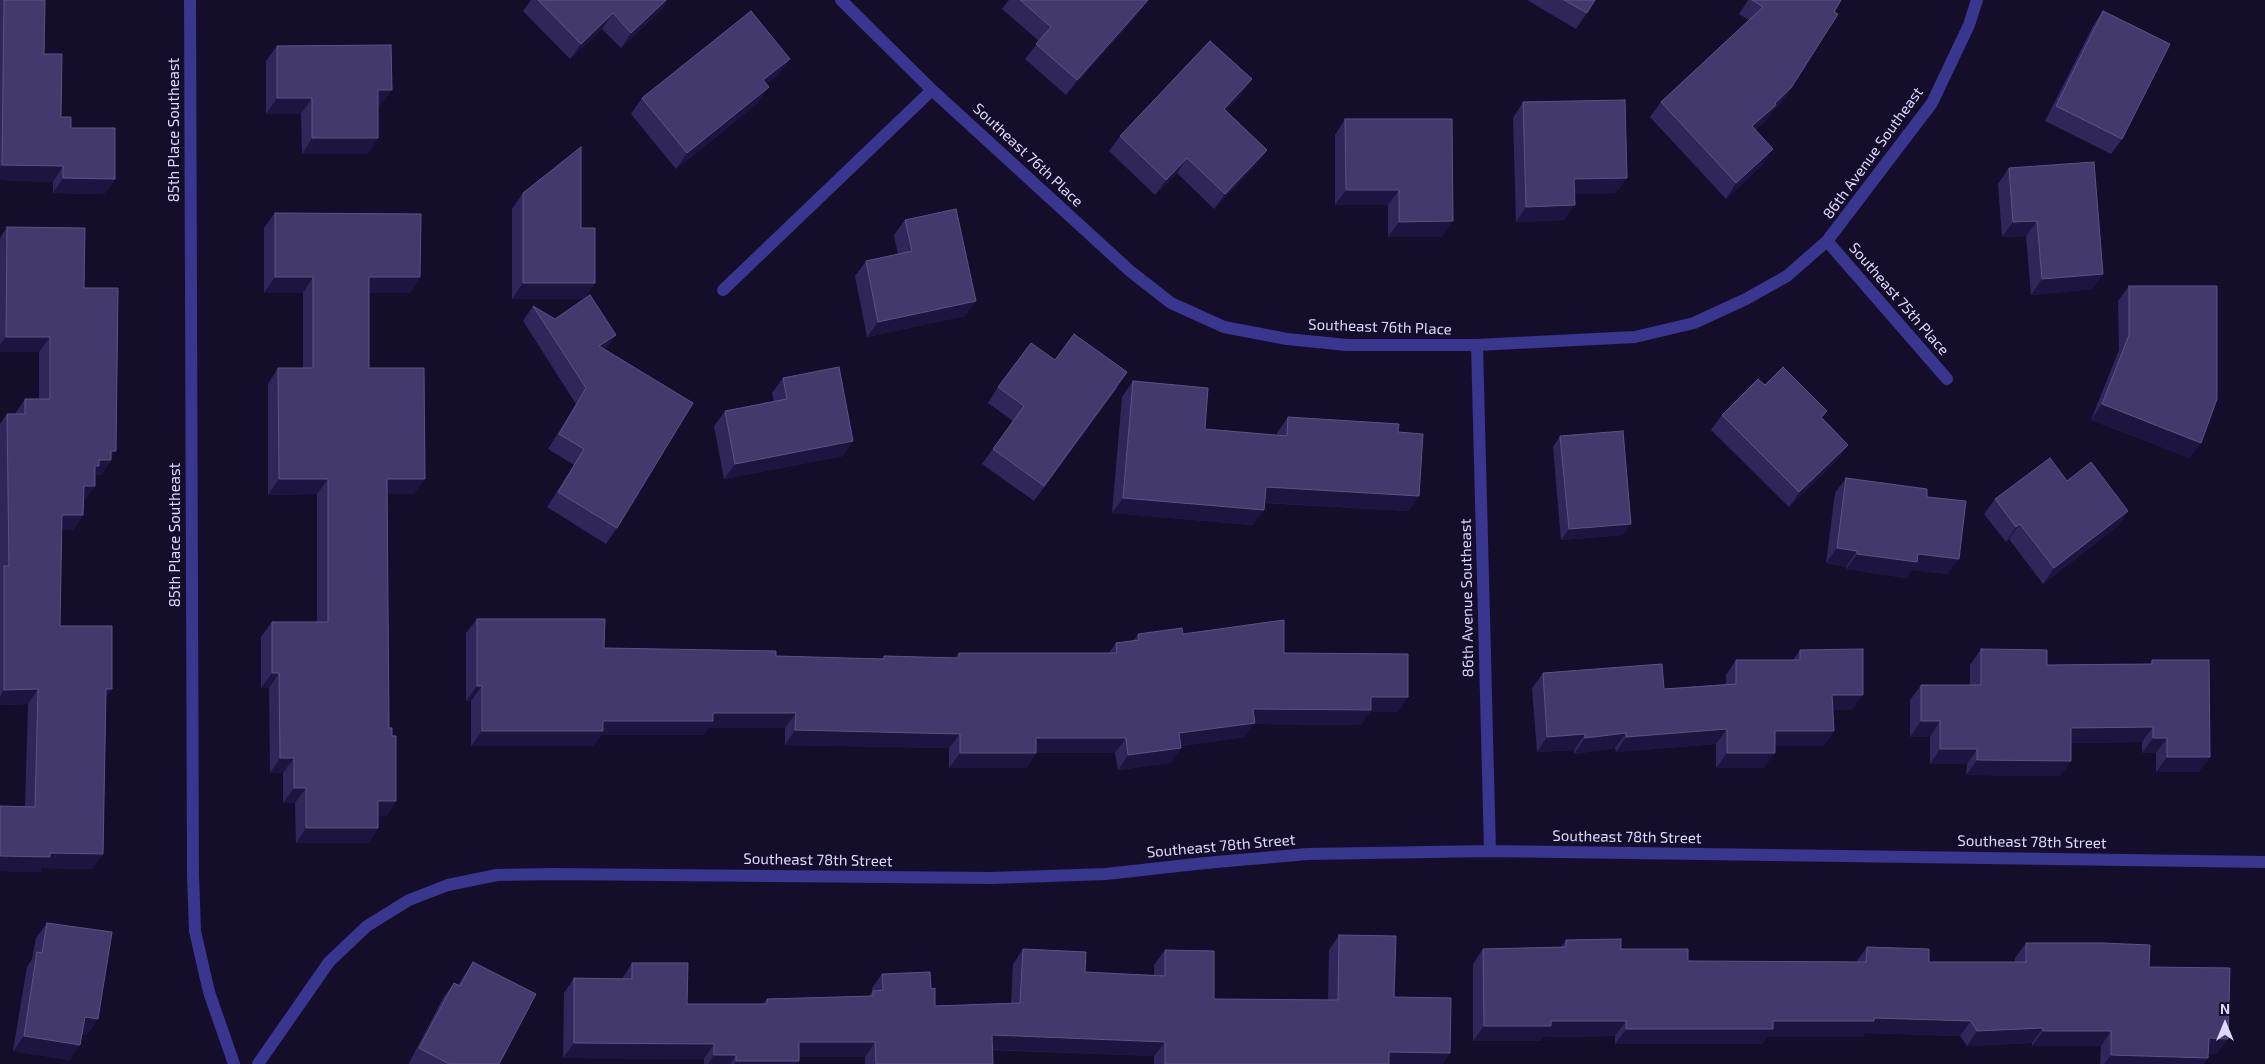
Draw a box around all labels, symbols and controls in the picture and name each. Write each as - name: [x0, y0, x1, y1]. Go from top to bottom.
- street label: 85th Place Southeast: [165, 58, 183, 202]
- street label: 86th Avenue Southeast: [1819, 84, 1927, 222]
- street label: Southeast 76th Place: [969, 99, 1087, 211]
- street label: Southeast 75th Place: [1845, 239, 1953, 359]
- street label: Southeast 76th Place: [1308, 315, 1452, 339]
- street label: 85th Place Southeast: [166, 463, 184, 607]
- street label: 86th Avenue Southeast: [1457, 519, 1477, 677]
- street label: Southeast 78th Street: [1552, 827, 1702, 847]
- street label: Southeast 78th Street: [1146, 831, 1296, 861]
- street label: Southeast 78th Street: [1957, 832, 2107, 852]
- street label: Southeast 78th Street: [743, 850, 893, 870]
- north arrow: [2200, 999, 2250, 1049]
- text: N: [2220, 1000, 2230, 1017]

